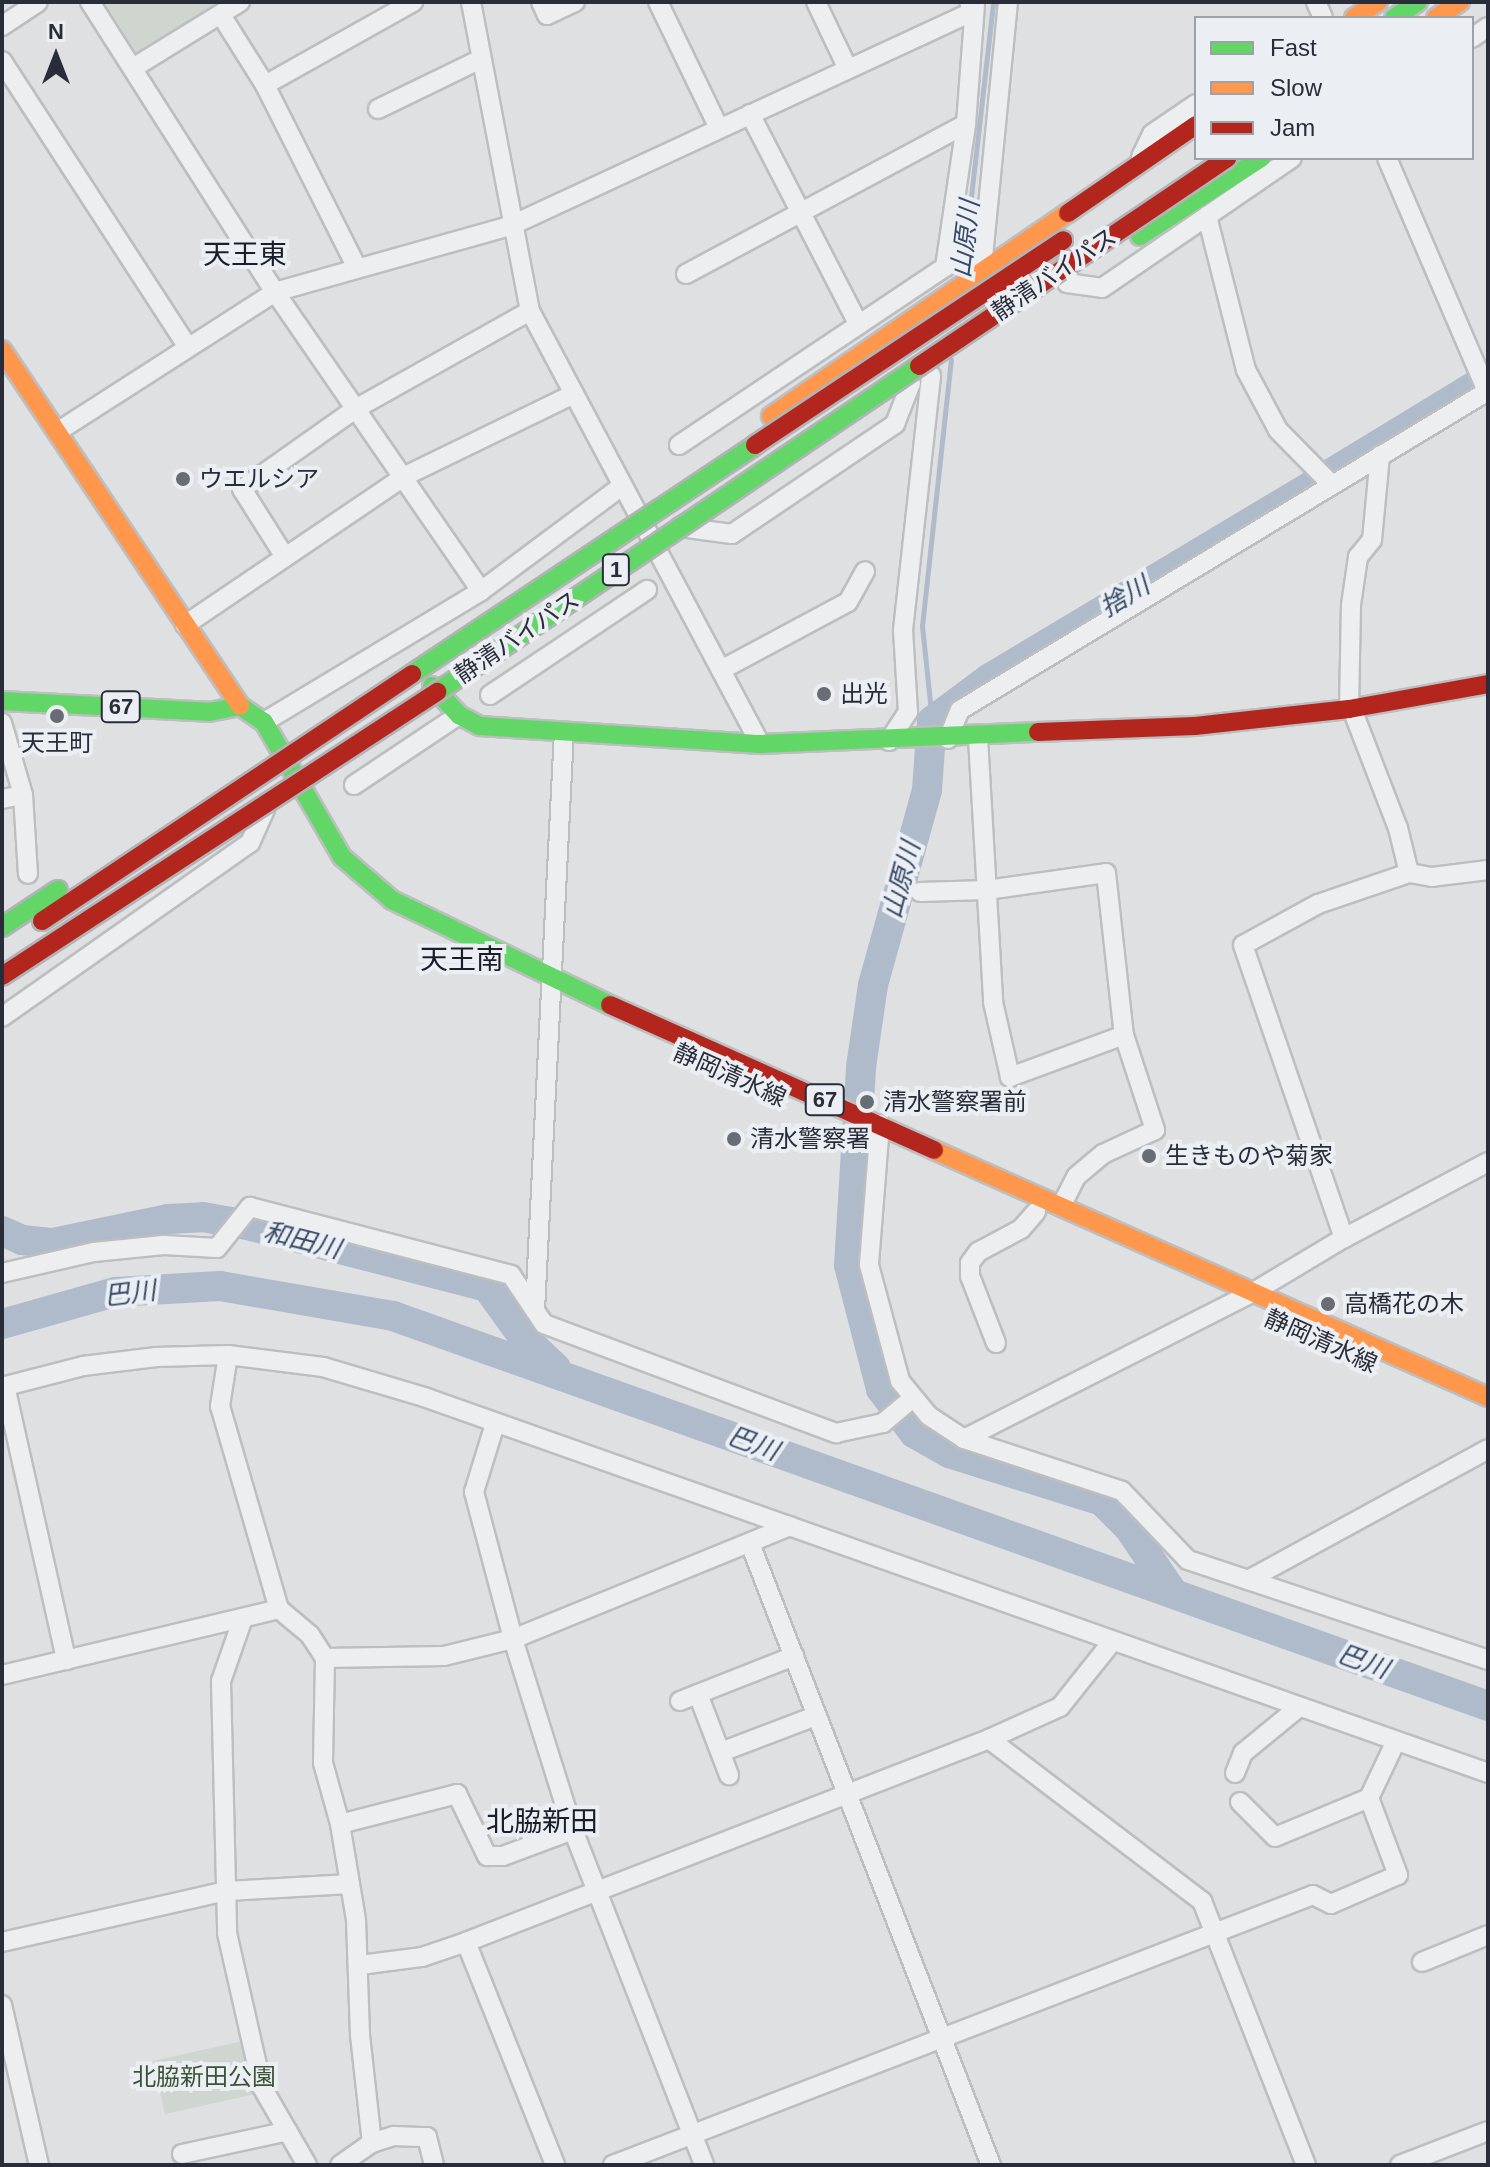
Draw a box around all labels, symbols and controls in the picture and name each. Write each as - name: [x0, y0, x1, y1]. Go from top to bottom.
- north arrow: [16, 16, 96, 96]
- legend: [1194, 16, 1474, 160]
- text: N: [48, 19, 64, 44]
- text: Fast: [1270, 34, 1317, 61]
- text: Slow: [1270, 74, 1322, 101]
- text: Jam: [1270, 114, 1315, 141]
- water label: 山原川: [946, 198, 986, 280]
- street label: 静清バイパス: [986, 222, 1122, 326]
- district label: 天王東: [203, 238, 287, 272]
- place label: ウエルシア: [199, 465, 319, 493]
- marker: ウエルシア: [174, 470, 192, 488]
- road number: 1: [600, 552, 632, 588]
- water label: 捨川: [1095, 570, 1155, 624]
- street label: 静清バイパス: [449, 585, 585, 689]
- place label: 出光: [840, 680, 888, 708]
- marker: 出光: [815, 685, 833, 703]
- road number: 67: [99, 689, 143, 725]
- marker: 天王町: [48, 707, 66, 725]
- place label: 天王町: [21, 729, 93, 757]
- water label: 山原川: [877, 838, 927, 922]
- district label: 天王南: [420, 943, 504, 977]
- street label: 静岡清水線: [669, 1037, 791, 1113]
- road number: 67: [803, 1082, 847, 1118]
- place label: 清水警察署前: [883, 1088, 1027, 1116]
- marker: 清水警察署前: [858, 1093, 876, 1111]
- place label: 清水警察署: [750, 1125, 870, 1153]
- marker: 清水警察署: [725, 1130, 743, 1148]
- place label: 生きものや菊家: [1165, 1142, 1333, 1170]
- marker: 生きものや菊家: [1140, 1147, 1158, 1165]
- water label: 和田川: [260, 1216, 344, 1266]
- water label: 巴川: [102, 1275, 158, 1313]
- place label: 高橋花の木: [1344, 1290, 1464, 1318]
- marker: 高橋花の木: [1319, 1295, 1337, 1313]
- street label: 静岡清水線: [1260, 1303, 1382, 1379]
- water label: 巴川: [723, 1420, 783, 1468]
- water label: 巴川: [1333, 1638, 1393, 1686]
- district label: 北脇新田: [486, 1805, 598, 1839]
- park label: 北脇新田公園: [132, 2063, 276, 2091]

